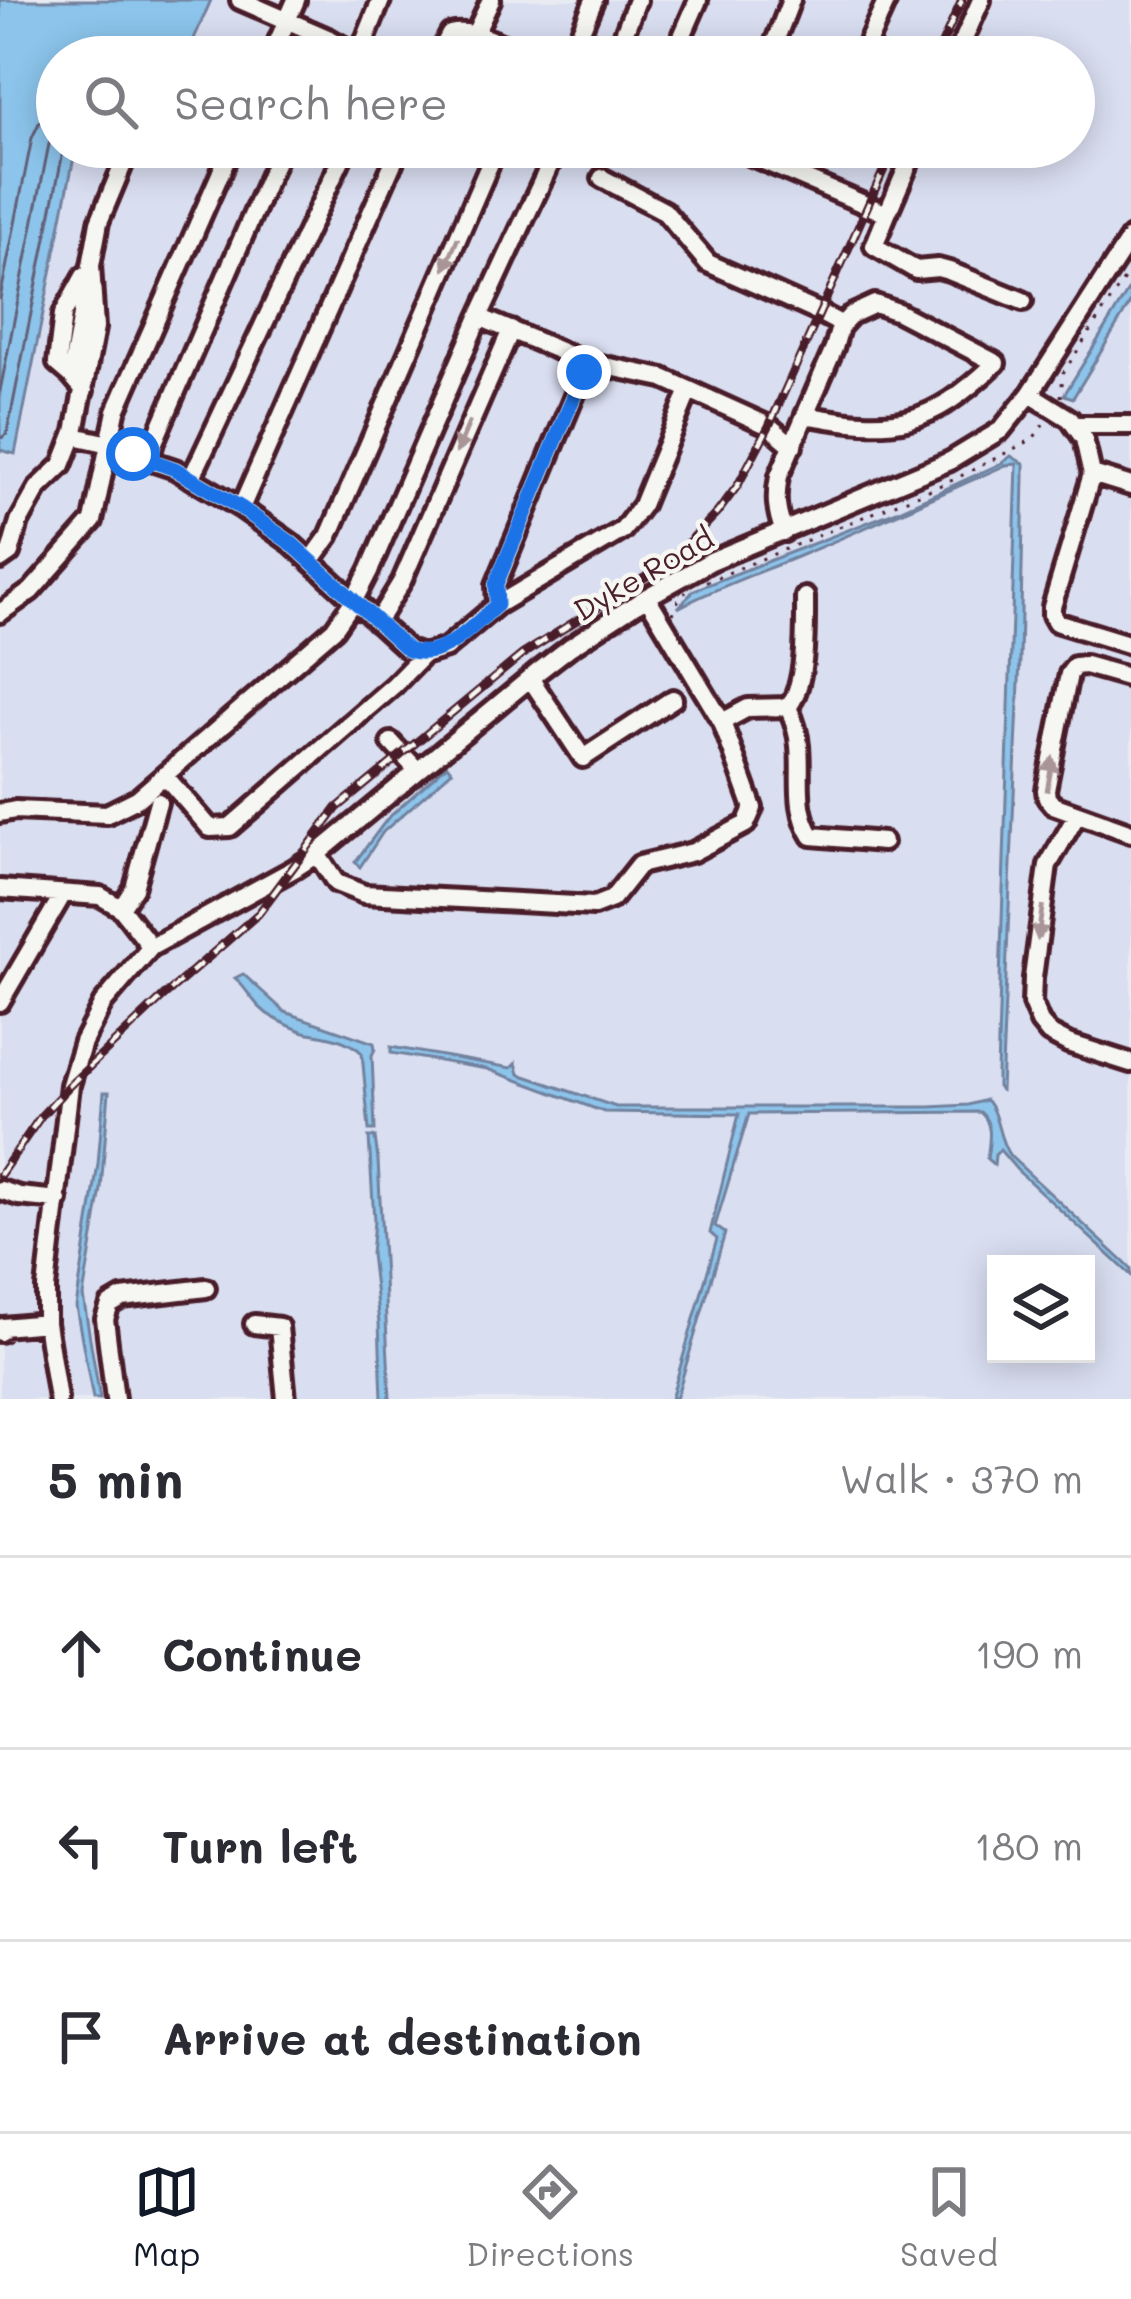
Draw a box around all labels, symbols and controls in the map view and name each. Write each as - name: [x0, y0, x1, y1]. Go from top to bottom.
- search box: [36, 36, 1095, 168]
- icon: search: [78, 69, 144, 135]
- text: Search here: [174, 73, 448, 131]
- one-way arrow: [440, 237, 460, 272]
- route end: [557, 345, 611, 399]
- one-way arrow: [453, 419, 473, 454]
- route start: [106, 427, 160, 481]
- street label: Dyke Road: [566, 517, 720, 629]
- one-way arrow: [1042, 754, 1060, 792]
- one-way arrow: [1030, 905, 1049, 943]
- map controls: [987, 1255, 1095, 1363]
- button: layers: [987, 1255, 1095, 1363]
- text: 5 min: [48, 1444, 183, 1511]
- text: Walk · 370 m: [840, 1452, 1083, 1503]
- icon: ahead: [48, 1620, 114, 1686]
- text: Continue: [162, 1624, 362, 1682]
- text: 190 m: [975, 1627, 1083, 1678]
- icon: left: [48, 1812, 114, 1878]
- text: Turn left: [162, 1816, 358, 1874]
- text: 180 m: [974, 1819, 1083, 1870]
- icon: arrive: [48, 2004, 114, 2070]
- text: Arrive at destination: [162, 2008, 642, 2066]
- tab: Map: [133, 2159, 200, 2274]
- tab: Directions: [466, 2159, 634, 2274]
- tab: Saved: [900, 2159, 998, 2274]

